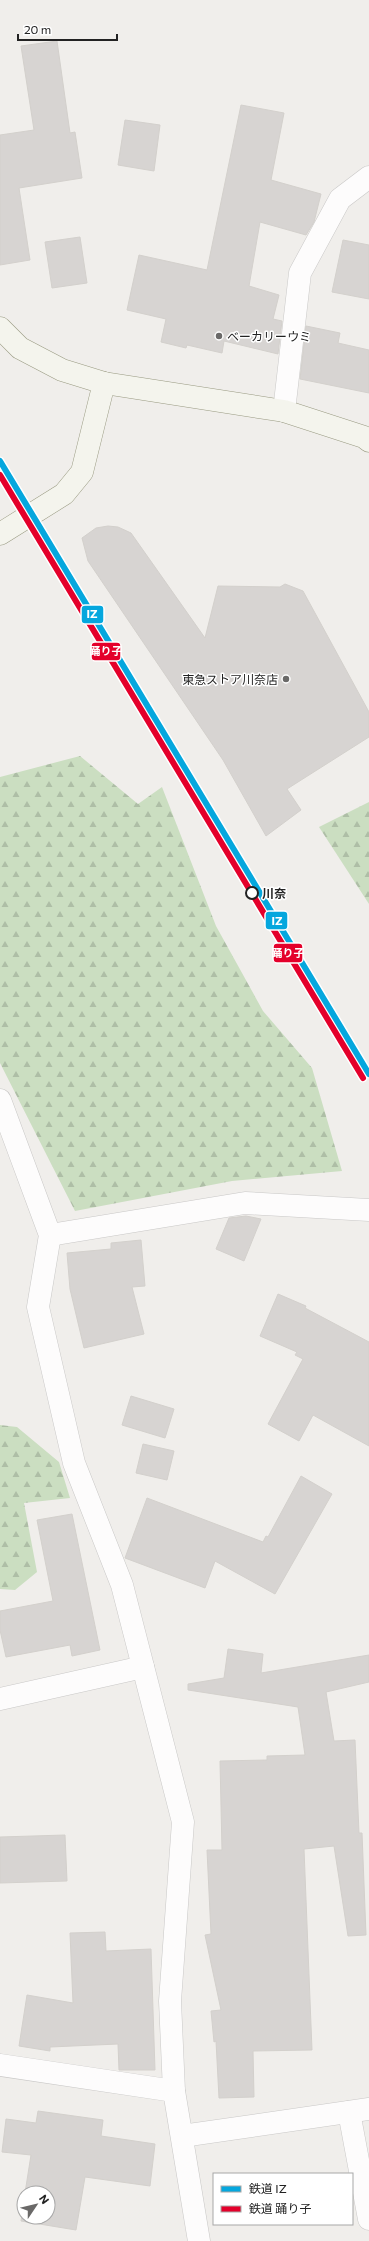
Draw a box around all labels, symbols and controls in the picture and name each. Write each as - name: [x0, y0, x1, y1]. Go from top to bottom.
- scale bar: [18, 16, 117, 42]
- text: 20 m: [24, 22, 51, 36]
- place label: ベーカリーウミ: [227, 329, 311, 343]
- marker: ベーカリーウミ: [214, 331, 224, 341]
- line badge: IZ: [81, 605, 104, 624]
- text: IZ: [86, 607, 98, 620]
- line badge: 踊り子: [91, 642, 121, 661]
- text: 踊り子: [90, 644, 123, 657]
- place label: 東急ストア川奈店: [182, 672, 278, 686]
- marker: 東急ストア川奈店: [281, 674, 291, 684]
- marker: 川奈: [245, 886, 259, 900]
- place label: 川奈: [262, 886, 286, 900]
- line badge: IZ: [265, 911, 288, 930]
- text: IZ: [271, 914, 283, 927]
- line badge: 踊り子: [273, 943, 303, 963]
- text: 踊り子: [272, 946, 305, 959]
- legend: [213, 2173, 353, 2225]
- text: 鉄道 IZ: [249, 2181, 287, 2195]
- north arrow: [16, 2185, 56, 2225]
- text: N: [37, 2192, 52, 2206]
- text: 鉄道 踊り子: [249, 2201, 311, 2215]

